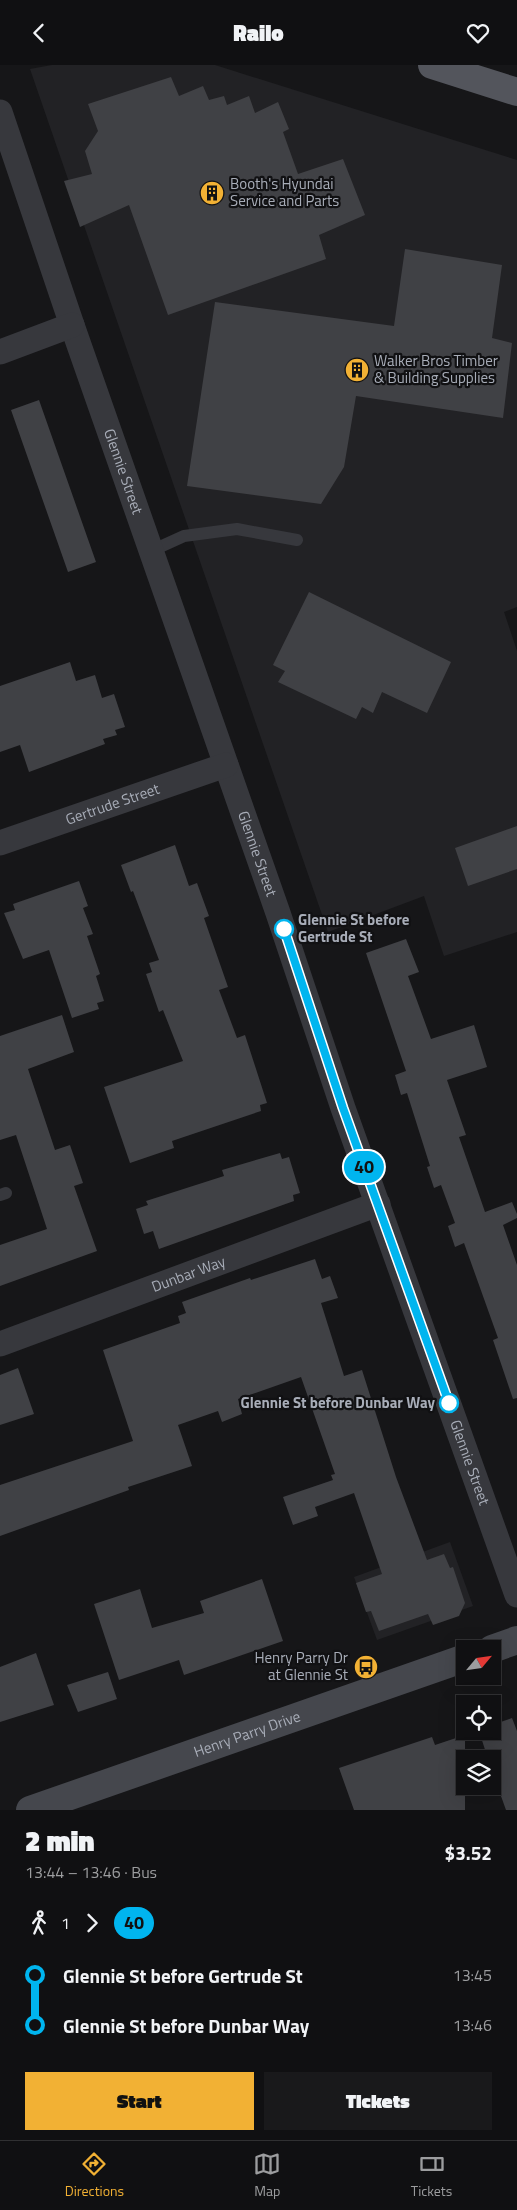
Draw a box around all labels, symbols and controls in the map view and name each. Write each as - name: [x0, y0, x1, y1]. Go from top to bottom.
- text: Railo: [233, 16, 284, 50]
- icon: back: [25, 19, 53, 47]
- icon: heart: [464, 19, 492, 47]
- place label: Booth's Hyundai Service and Parts: [230, 172, 339, 212]
- building icon: Booth's Hyundai Service and Parts: [199, 180, 225, 206]
- place label: Walker Bros Timber & Building Supplies: [374, 349, 498, 389]
- building icon: Walker Bros Timber & Building Supplies: [344, 357, 370, 383]
- street label: Glennie Street: [98, 425, 150, 518]
- street label: Gertrude Street: [62, 777, 163, 831]
- street label: Glennie Street: [232, 808, 284, 900]
- place label: Glennie St before Gertrude St: [298, 908, 410, 948]
- marker: Glennie St before Gertrude St: [274, 919, 294, 939]
- line badge: 40: [342, 1151, 386, 1183]
- text: 40: [354, 1153, 374, 1180]
- street label: Dunbar Way: [148, 1249, 229, 1298]
- place label: Glennie St before Dunbar Way: [241, 1391, 435, 1414]
- marker: Glennie St before Dunbar Way: [439, 1393, 459, 1413]
- street label: Glennie Street: [444, 1417, 496, 1509]
- north arrow: [456, 1640, 501, 1685]
- map controls: [456, 1640, 501, 1795]
- place label: Henry Parry Dr at Glennie St: [254, 1646, 349, 1686]
- bus stop icon: Henry Parry Dr at Glennie St: [353, 1654, 379, 1680]
- button: locate: [456, 1695, 501, 1740]
- street label: Henry Parry Drive: [190, 1704, 303, 1763]
- button: layers: [456, 1750, 501, 1795]
- text: 2 min: [25, 1819, 95, 1862]
- text: $3.52: [445, 1838, 492, 1867]
- text: 13:44 – 13:46 · Bus: [25, 1860, 157, 1884]
- icon: walk: [25, 1909, 53, 1937]
- icon: forward: [78, 1909, 106, 1937]
- text: 40: [124, 1909, 144, 1936]
- text: 1: [61, 1911, 70, 1935]
- text: Glennie St before Gertrude St: [63, 1961, 303, 1990]
- text: 13:45: [453, 1963, 492, 1987]
- text: Glennie St before Dunbar Way: [63, 2011, 309, 2040]
- text: 13:46: [453, 2013, 492, 2037]
- button: Start: [25, 2072, 254, 2130]
- button: Tickets: [264, 2072, 492, 2130]
- tab: Directions: [65, 2150, 124, 2201]
- tab: Map: [253, 2150, 281, 2201]
- tab: Tickets: [411, 2150, 452, 2201]

